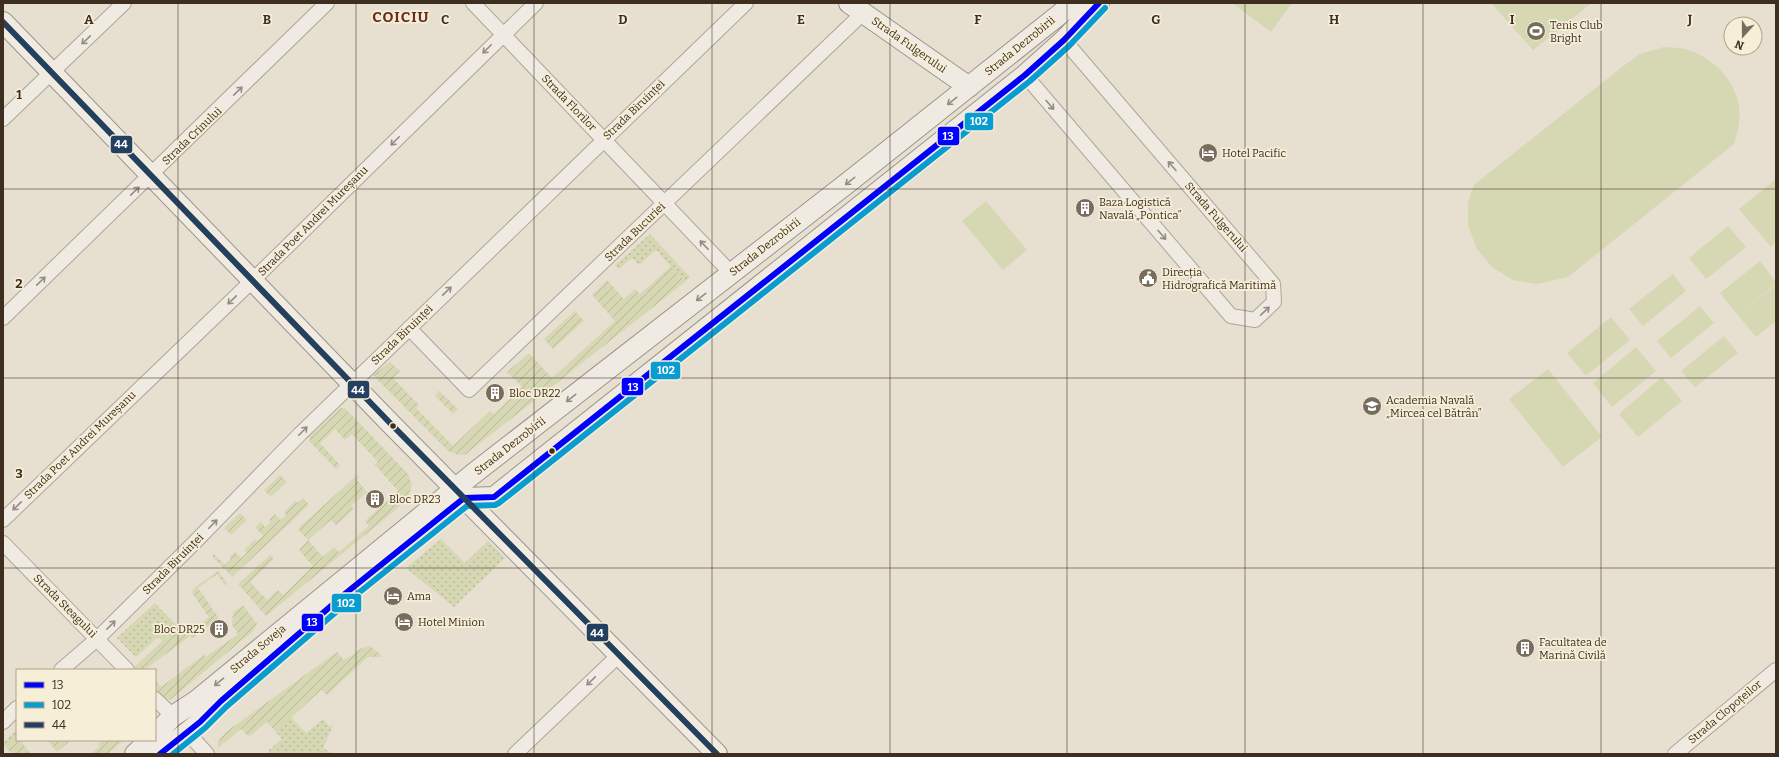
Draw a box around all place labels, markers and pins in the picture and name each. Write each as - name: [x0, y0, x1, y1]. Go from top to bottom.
- place label: Tenis Club Bright: [1550, 19, 1603, 45]
- sports icon: Tenis Club Bright: [1525, 20, 1547, 42]
- hotel icon: Hotel Pacific: [1197, 142, 1219, 164]
- place label: Hotel Pacific: [1222, 147, 1286, 160]
- place label: Baza Logistică Navală „Pontica”: [1099, 196, 1182, 222]
- building icon: Baza Logistică Navală „Pontica”: [1074, 197, 1096, 219]
- place label: Direcția Hidrografică Maritimă: [1162, 266, 1276, 292]
- public building icon: Direcția Hidrografică Maritimă: [1137, 267, 1159, 289]
- building icon: Bloc DR22: [484, 382, 506, 404]
- place label: Bloc DR22: [509, 387, 560, 400]
- place label: Academia Navală „Mircea cel Bătrân”: [1386, 394, 1482, 420]
- school or university icon: Academia Navală „Mircea cel Bătrân”: [1361, 395, 1383, 417]
- unlabelled marker: [388, 421, 398, 431]
- unlabelled marker: [547, 446, 557, 456]
- building icon: Bloc DR23: [364, 488, 386, 510]
- place label: Bloc DR23: [389, 493, 441, 506]
- hotel icon: Ama: [382, 585, 404, 607]
- place label: Ama: [407, 590, 431, 603]
- hotel icon: Hotel Minion: [393, 611, 415, 633]
- place label: Hotel Minion: [418, 616, 485, 629]
- building icon: Bloc DR25: [208, 618, 230, 640]
- place label: Bloc DR25: [154, 623, 205, 636]
- place label: Facultatea de Marină Civilă: [1539, 636, 1607, 662]
- building icon: Facultatea de Marină Civilă: [1514, 637, 1536, 659]

